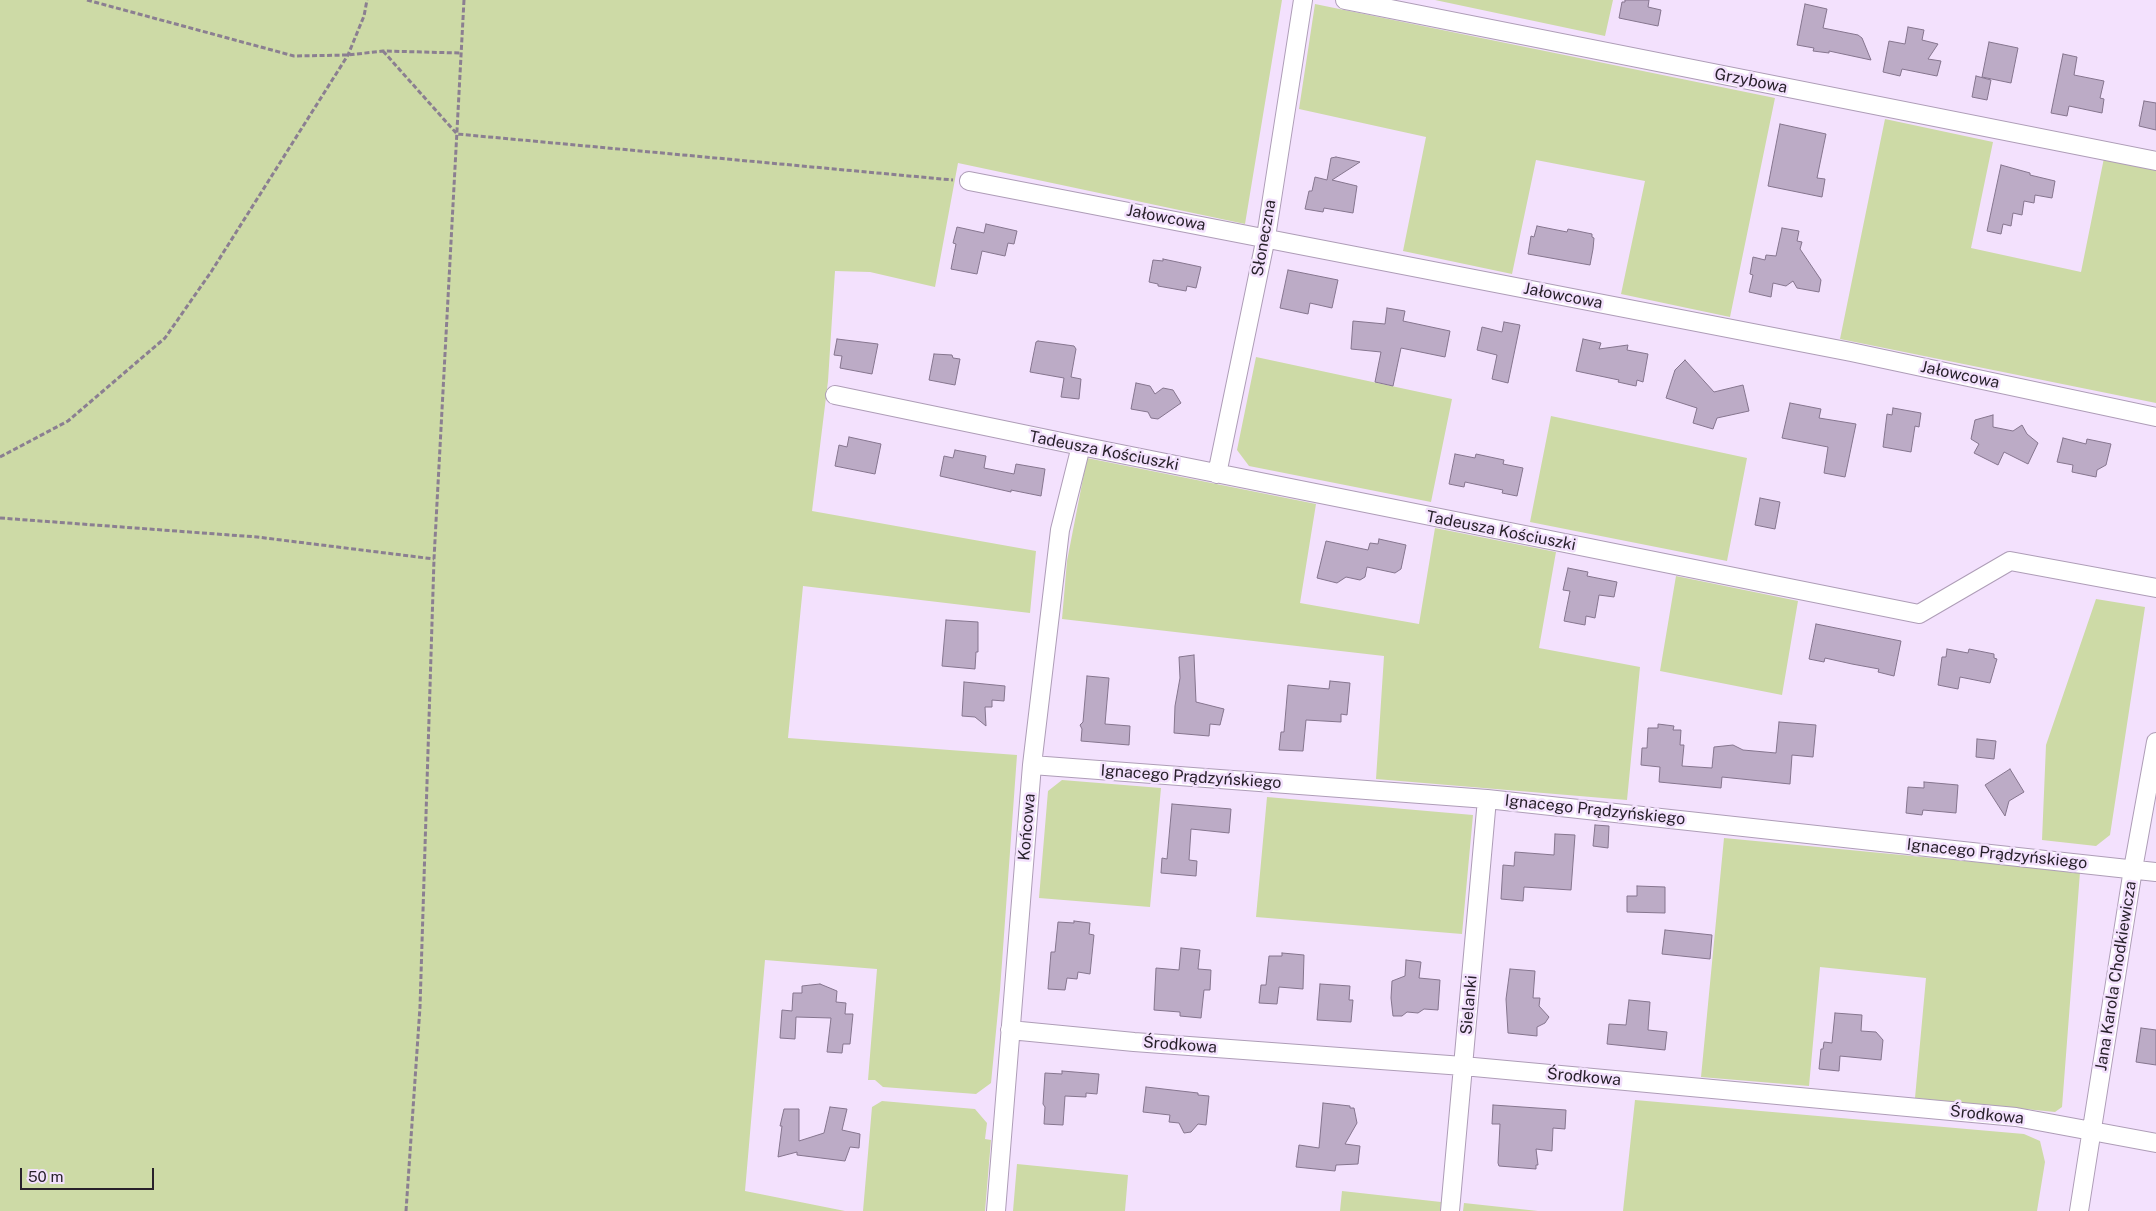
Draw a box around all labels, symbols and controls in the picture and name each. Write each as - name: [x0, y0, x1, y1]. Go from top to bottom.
- street label: Grzybowa: [1713, 65, 1789, 97]
- street label: Słoneczna: [1248, 198, 1280, 278]
- street label: Jałowcowa: [1125, 201, 1207, 235]
- street label: Jałowcowa: [1522, 279, 1604, 313]
- street label: Jałowcowa: [1919, 357, 2001, 393]
- street label: Tadeusza Kościuszki: [1028, 427, 1180, 475]
- street label: Tadeusza Kościuszki: [1425, 507, 1577, 555]
- street label: Ignacego Prądzyńskiego: [1100, 761, 1282, 793]
- street label: Ignacego Prądzyńskiego: [1504, 791, 1686, 829]
- street label: Końcowa: [1014, 793, 1040, 861]
- street label: Ignacego Prądzyńskiego: [1906, 835, 2088, 873]
- street label: Jana Karola Chodkiewicza: [2092, 880, 2140, 1072]
- street label: Sielanki: [1457, 975, 1481, 1035]
- street label: Środkowa: [1142, 1033, 1218, 1057]
- street label: Środkowa: [1546, 1064, 1622, 1090]
- street label: Środkowa: [1949, 1102, 2025, 1128]
- scale bar: [22, 1158, 156, 1190]
- text: 50 m: [28, 1168, 63, 1185]

